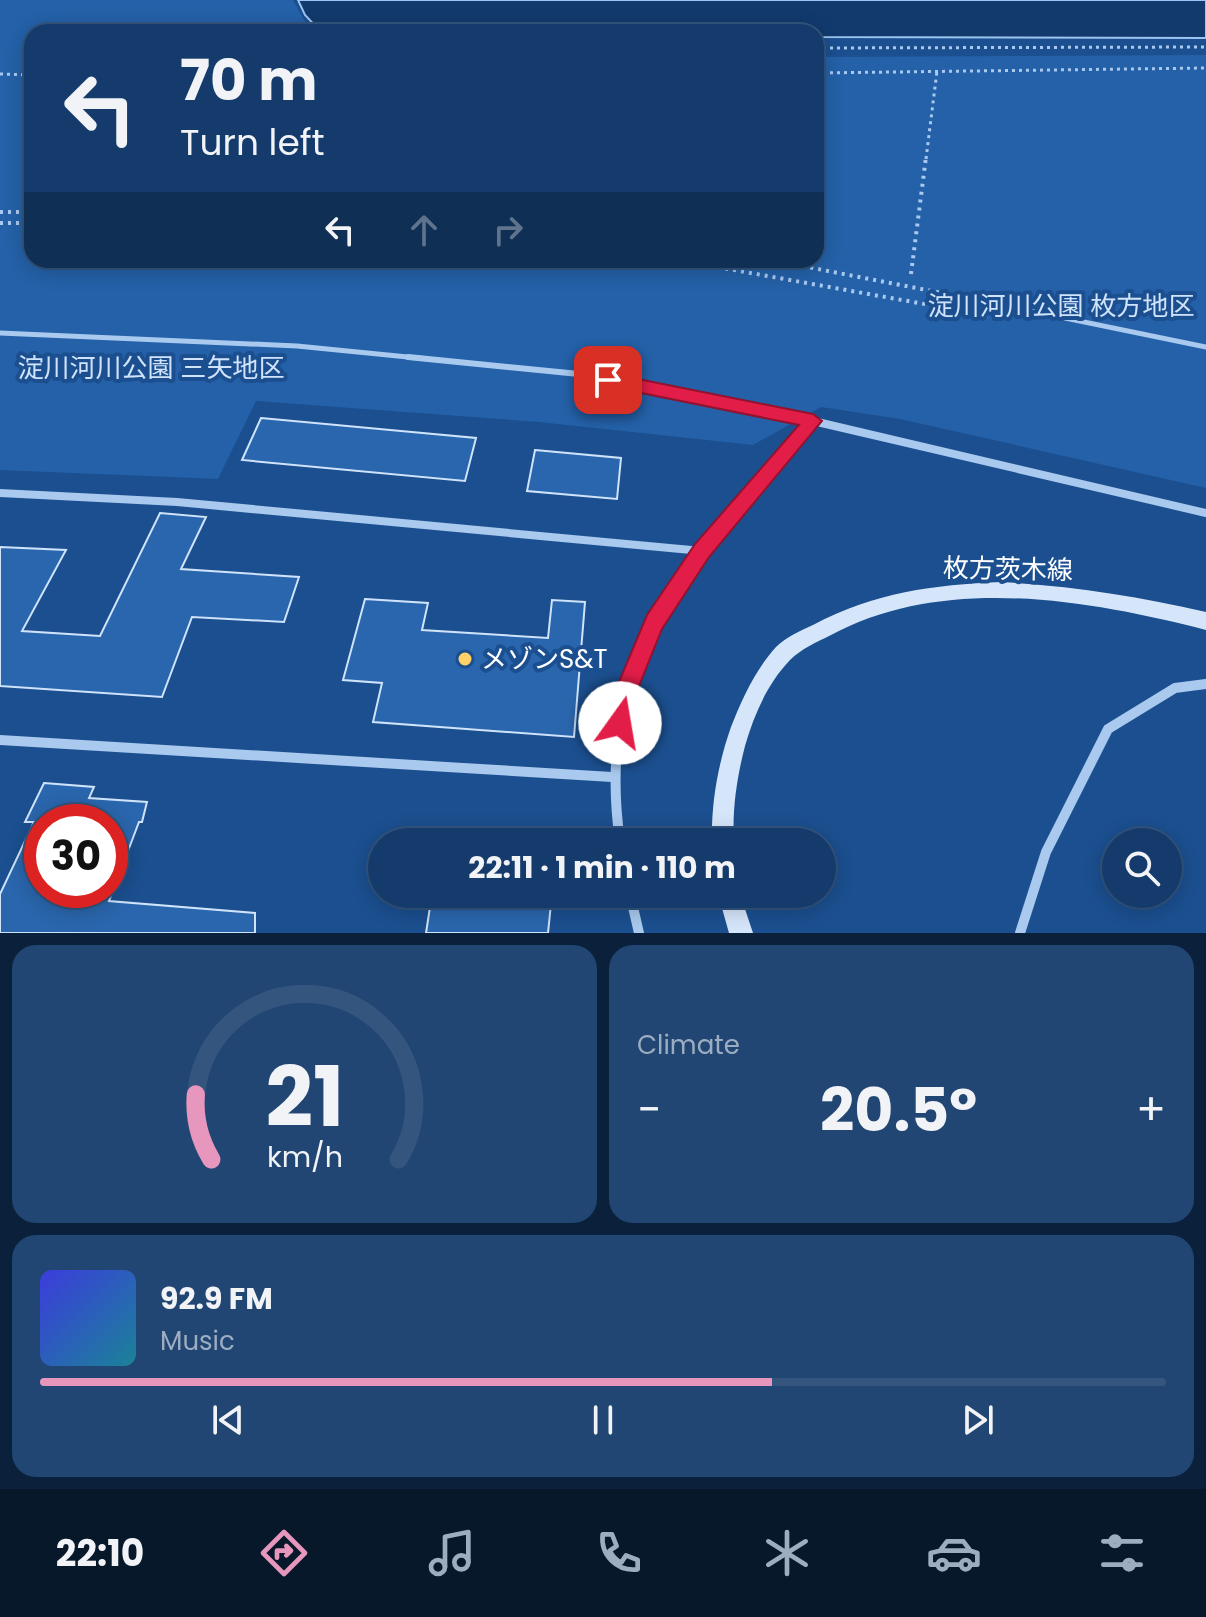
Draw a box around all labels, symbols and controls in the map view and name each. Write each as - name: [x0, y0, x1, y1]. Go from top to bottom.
- text: 70 m: [180, 41, 318, 120]
- icon: left: [48, 56, 152, 160]
- text: Turn left: [180, 117, 325, 168]
- icon: left: [318, 208, 362, 252]
- icon: ahead: [402, 208, 446, 252]
- icon: right: [486, 208, 530, 252]
- park label: 淀川河川公園 枚方地区: [928, 288, 1194, 324]
- pin: [574, 346, 642, 414]
- park label: 淀川河川公園 三矢地区: [18, 350, 284, 386]
- icon: arrive: [586, 358, 630, 402]
- street label: 枚方茨木線: [943, 550, 1073, 588]
- place label: メゾンS&T: [481, 641, 608, 677]
- marker: メゾンS&T: [456, 650, 474, 668]
- position arrow: [578, 681, 662, 765]
- speed limit sign: 30: [24, 804, 128, 908]
- map controls: [1102, 828, 1182, 908]
- button: search: [1102, 828, 1182, 908]
- text: 22:11 · 1 min · 110 m: [468, 846, 736, 889]
- text: Climate: [637, 1027, 740, 1063]
- text: 21: [265, 1039, 344, 1155]
- text: 20.5°: [820, 1068, 977, 1152]
- text: −: [637, 1079, 661, 1140]
- text: +: [1136, 1079, 1166, 1140]
- text: km/h: [266, 1137, 343, 1177]
- text: 92.9 FM: [160, 1277, 273, 1320]
- text: Music: [160, 1323, 235, 1359]
- icon: previous: [206, 1398, 250, 1442]
- icon: pause: [581, 1398, 625, 1442]
- icon: next: [956, 1398, 1000, 1442]
- icon: directions: [256, 1525, 312, 1581]
- icon: music: [424, 1525, 480, 1581]
- icon: phone: [591, 1525, 647, 1581]
- icon: climate: [759, 1525, 815, 1581]
- icon: car: [926, 1525, 982, 1581]
- icon: filters: [1094, 1525, 1150, 1581]
- text: 22:10: [56, 1528, 144, 1579]

